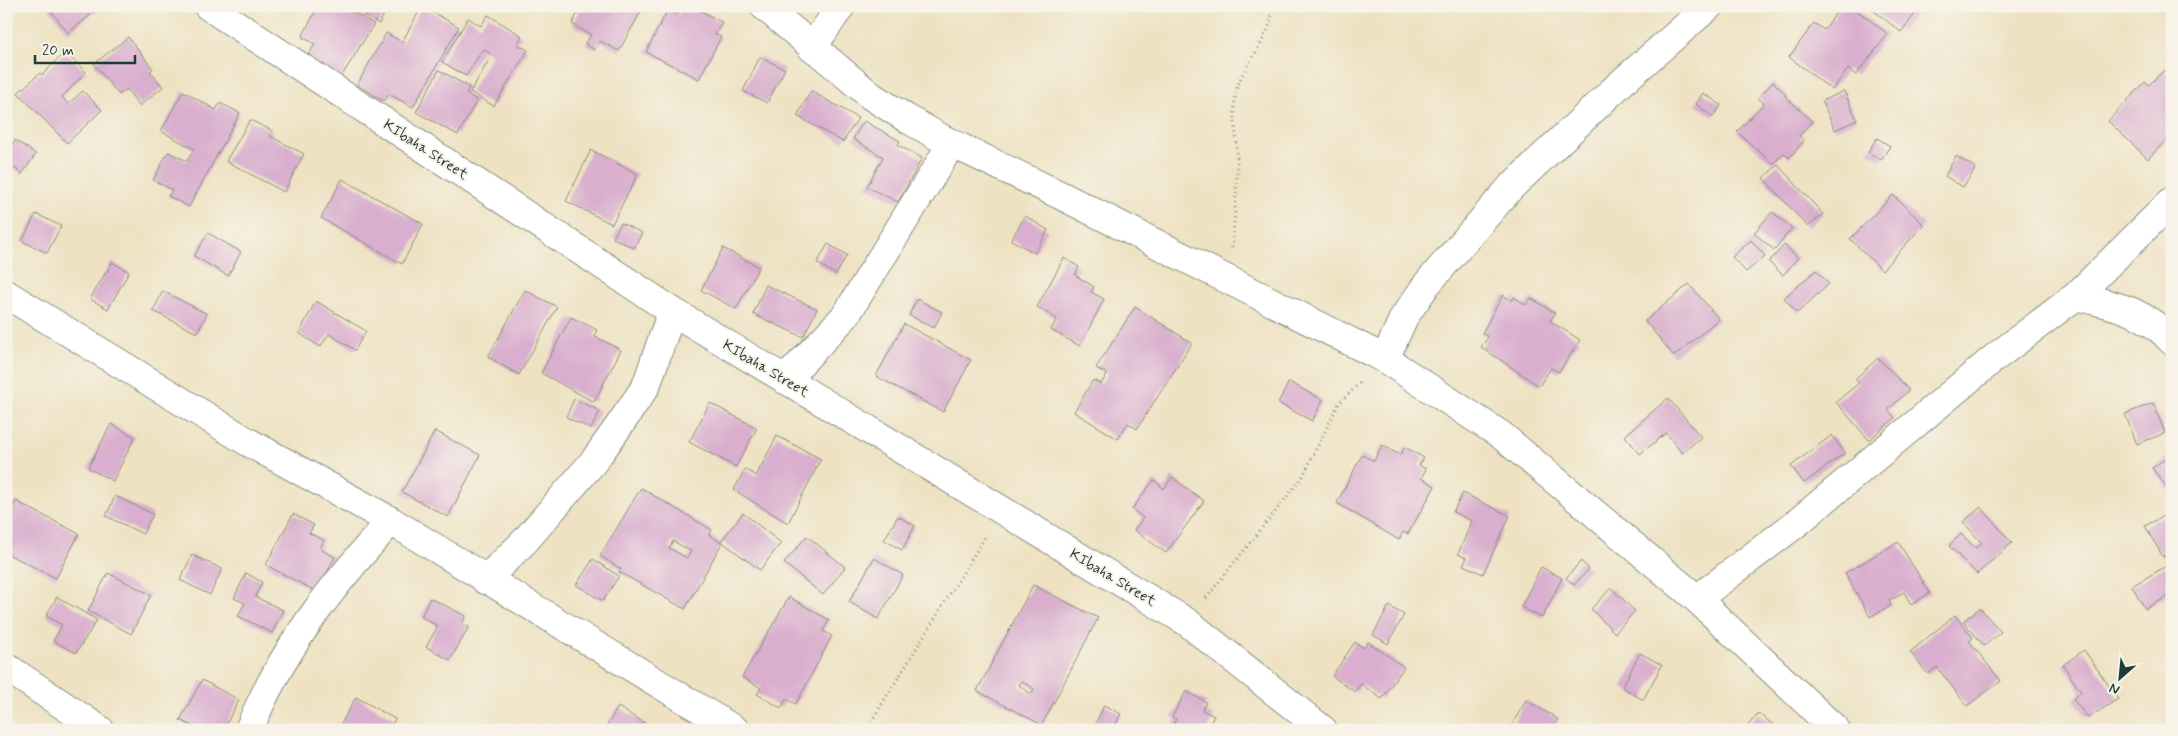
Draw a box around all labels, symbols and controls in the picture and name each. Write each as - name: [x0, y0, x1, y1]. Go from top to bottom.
- scale bar: [35, 32, 135, 64]
- text: 20 m: [42, 41, 74, 61]
- street label: KIbaha Street: [379, 115, 472, 185]
- street label: KIbaha Street: [719, 335, 813, 403]
- street label: KIbaha Street: [1066, 544, 1160, 612]
- north arrow: [2096, 654, 2146, 704]
- text: N: [2106, 679, 2123, 699]

